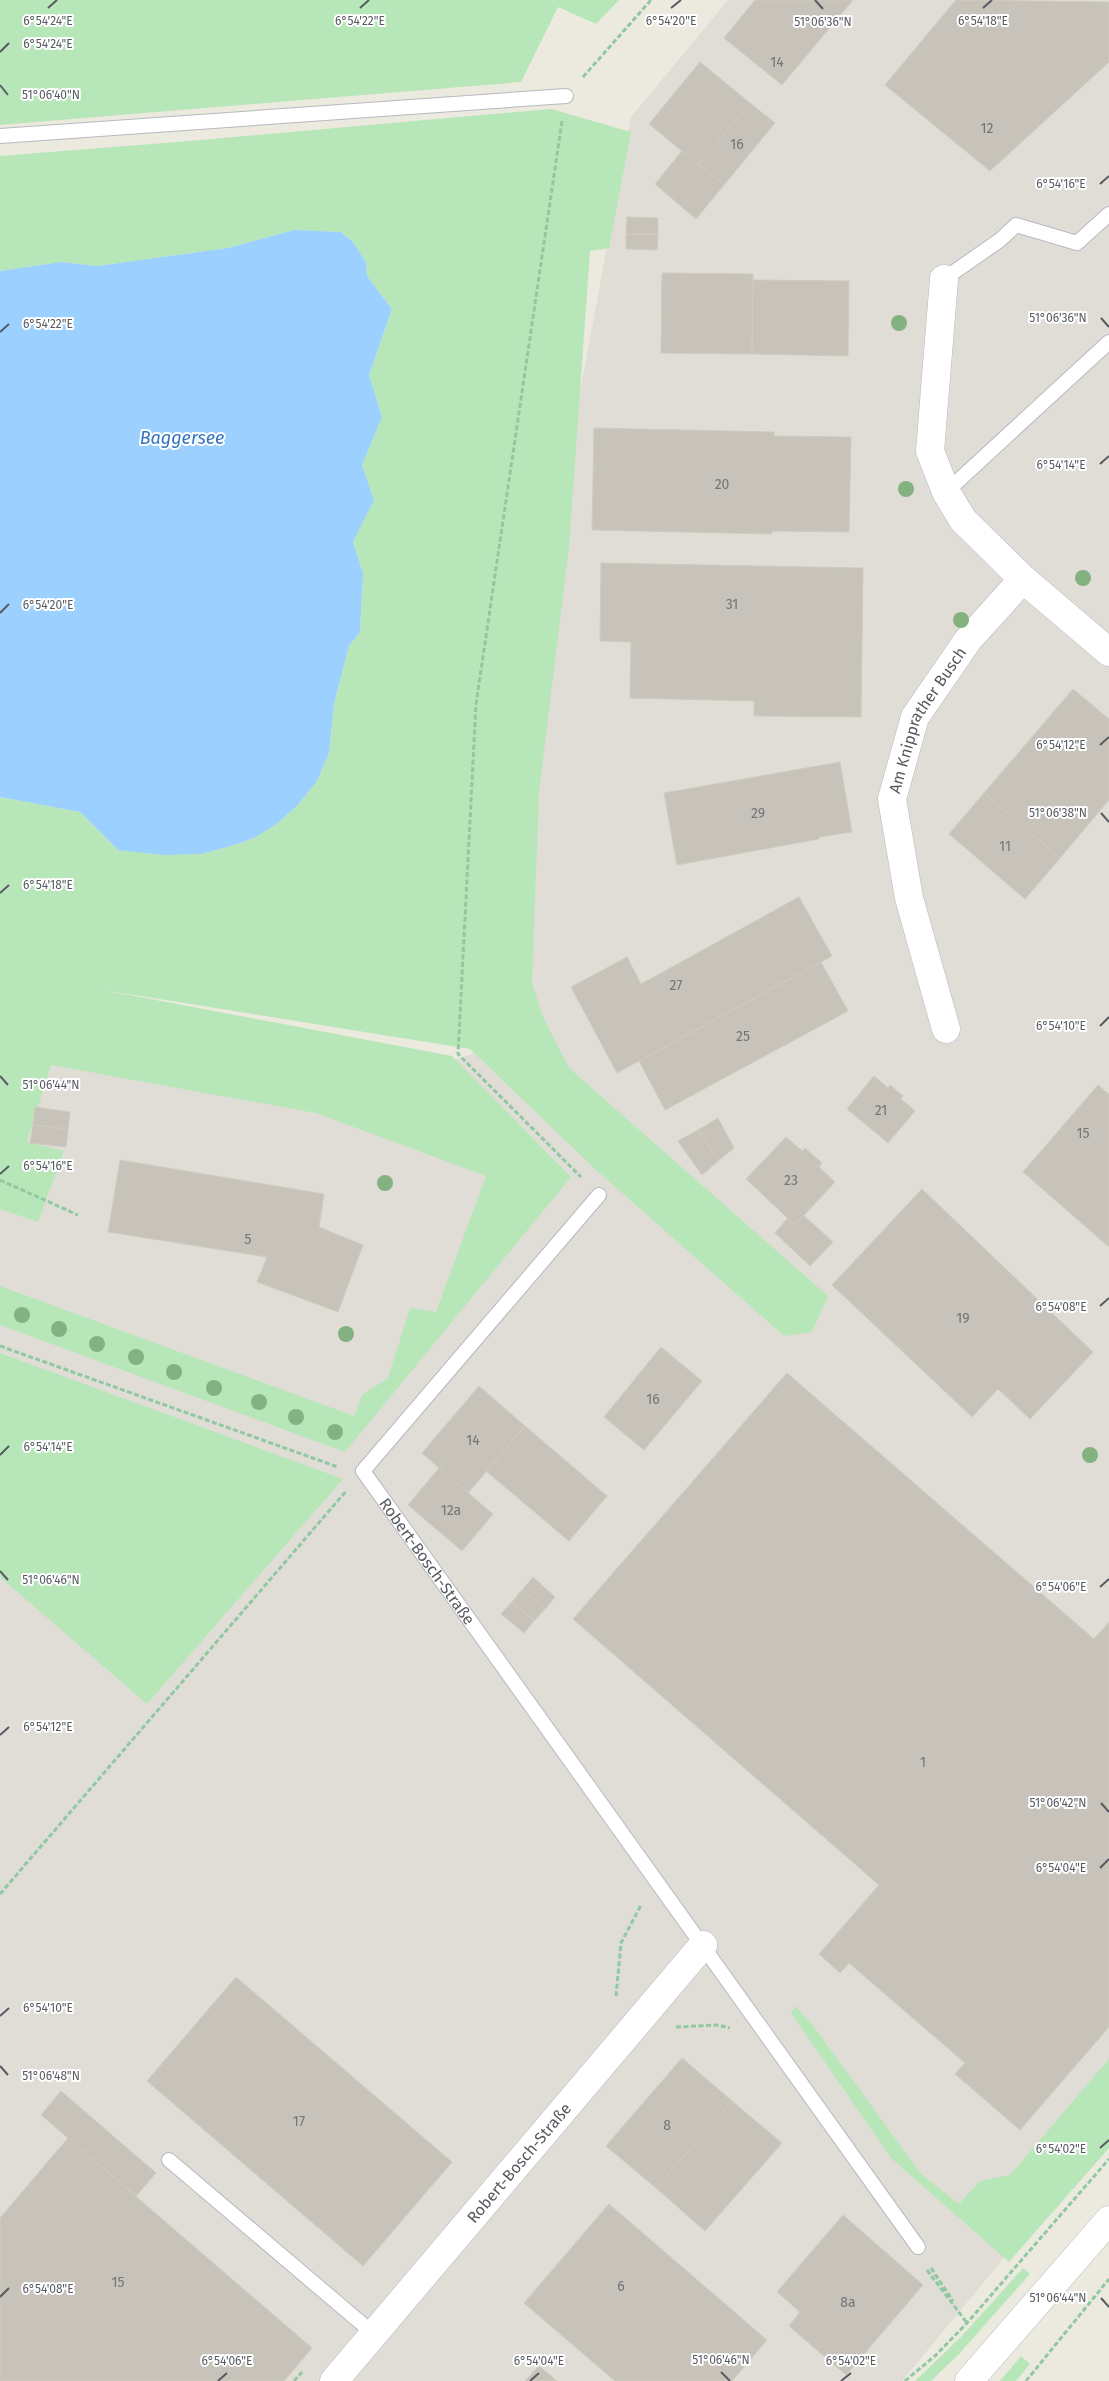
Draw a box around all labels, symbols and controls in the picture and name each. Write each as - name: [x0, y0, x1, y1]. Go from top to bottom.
- text: 6°54'24"E: [23, 14, 73, 28]
- text: 6°54'22"E: [335, 14, 385, 28]
- text: 6°54'20"E: [646, 14, 696, 28]
- text: 6°54'18"E: [958, 14, 1008, 28]
- text: 51°06'36"N: [794, 15, 852, 29]
- text: 6°54'24"E: [23, 37, 73, 51]
- house number: 14: [770, 54, 784, 71]
- text: 51°06'40"N: [22, 88, 80, 102]
- house number: 12: [981, 120, 994, 137]
- house number: 16: [730, 136, 744, 153]
- text: 6°54'16"E: [1036, 177, 1086, 191]
- text: 51°06'36"N: [1029, 311, 1087, 325]
- text: 6°54'22"E: [23, 317, 73, 331]
- water label: Baggersee: [140, 427, 224, 449]
- text: 6°54'14"E: [1036, 458, 1086, 472]
- house number: 20: [715, 476, 730, 493]
- house number: 31: [726, 596, 738, 613]
- text: 6°54'20"E: [23, 598, 73, 612]
- street label: Am Knipprather Busch: [885, 643, 970, 795]
- text: 6°54'12"E: [1036, 738, 1086, 752]
- house number: 29: [751, 805, 765, 822]
- text: 51°06'38"N: [1029, 806, 1087, 820]
- house number: 11: [999, 838, 1011, 855]
- text: 6°54'18"E: [23, 878, 73, 892]
- house number: 27: [669, 977, 683, 994]
- text: 6°54'10"E: [1036, 1019, 1086, 1033]
- house number: 25: [736, 1028, 750, 1045]
- text: 51°06'44"N: [22, 1078, 80, 1092]
- house number: 21: [875, 1102, 887, 1119]
- house number: 15: [1076, 1125, 1090, 1142]
- text: 6°54'16"E: [23, 1159, 73, 1173]
- house number: 23: [784, 1172, 798, 1189]
- house number: 5: [244, 1231, 252, 1248]
- text: 6°54'08"E: [1035, 1300, 1087, 1314]
- house number: 19: [956, 1310, 970, 1327]
- house number: 16: [646, 1391, 660, 1408]
- house number: 14: [466, 1432, 480, 1449]
- text: 6°54'14"E: [23, 1440, 73, 1454]
- street label: Robert-Bosch-Straße: [375, 1494, 479, 1629]
- house number: 12a: [441, 1502, 461, 1519]
- text: 51°06'46"N: [22, 1573, 80, 1587]
- text: 6°54'06"E: [1036, 1580, 1086, 1594]
- text: 6°54'12"E: [23, 1720, 73, 1734]
- house number: 1: [920, 1754, 926, 1771]
- text: 51°06'42"N: [1030, 1796, 1086, 1810]
- text: 6°54'04"E: [1036, 1861, 1086, 1875]
- text: 6°54'10"E: [23, 2001, 73, 2015]
- text: 51°06'48"N: [22, 2069, 80, 2083]
- street label: Robert-Bosch-Straße: [463, 2099, 575, 2227]
- house number: 17: [293, 2113, 305, 2130]
- house number: 8: [663, 2117, 671, 2134]
- text: 6°54'02"E: [1036, 2142, 1086, 2156]
- house number: 15: [111, 2274, 125, 2291]
- house number: 6: [617, 2278, 625, 2295]
- text: 6°54'08"E: [22, 2282, 74, 2296]
- text: 51°06'44"N: [1029, 2291, 1087, 2305]
- house number: 8a: [840, 2294, 856, 2311]
- text: 51°06'46"N: [692, 2353, 750, 2367]
- text: 6°54'06"E: [202, 2354, 252, 2368]
- text: 6°54'04"E: [514, 2354, 564, 2368]
- text: 6°54'02"E: [826, 2354, 876, 2368]

